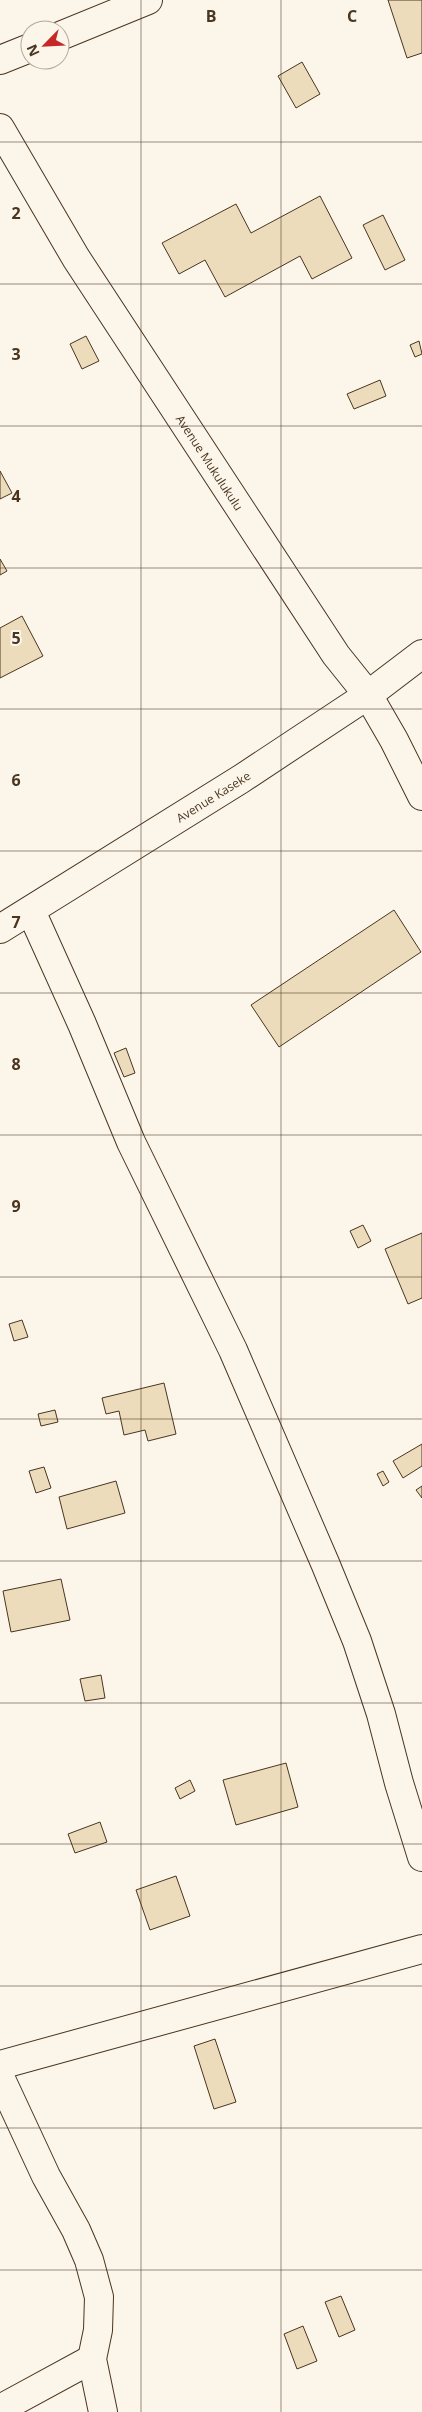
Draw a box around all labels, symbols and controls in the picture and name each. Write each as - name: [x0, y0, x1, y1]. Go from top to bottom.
- text: B: [206, 5, 216, 27]
- text: C: [347, 5, 357, 27]
- north arrow: [20, 20, 70, 70]
- text: N: [22, 41, 44, 60]
- text: 2: [11, 202, 21, 224]
- text: 3: [11, 343, 21, 365]
- street label: Avenue Mukulukulu: [172, 411, 247, 514]
- text: 4: [11, 485, 21, 507]
- text: 5: [11, 627, 21, 649]
- street label: Avenue Kaseke: [173, 767, 254, 826]
- text: 6: [11, 769, 21, 791]
- text: 7: [11, 911, 21, 933]
- text: 8: [11, 1053, 21, 1075]
- text: 9: [11, 1195, 21, 1217]

